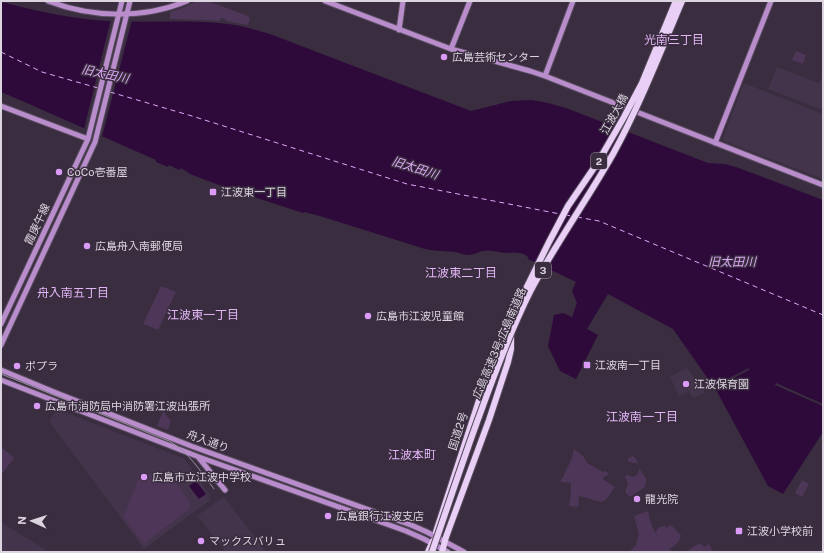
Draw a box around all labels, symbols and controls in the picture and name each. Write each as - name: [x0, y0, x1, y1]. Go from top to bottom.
- district label: 光南三丁目: [644, 33, 704, 47]
- place label: 広島芸術センター: [452, 51, 540, 63]
- marker: 広島芸術センター: [439, 52, 449, 62]
- water label: 旧太田川: [80, 62, 132, 86]
- street label: 江波大橋: [598, 92, 630, 136]
- road number: 2: [591, 153, 607, 169]
- water label: 旧太田川: [390, 154, 442, 183]
- place label: CoCo壱番屋: [67, 166, 128, 178]
- marker: CoCo壱番屋: [54, 167, 64, 177]
- place label: 江波東一丁目: [221, 186, 287, 198]
- marker: 江波東一丁目: [208, 187, 218, 197]
- street label: 霞庚午線: [22, 202, 52, 246]
- place label: 広島舟入南郵便局: [95, 240, 183, 252]
- marker: 広島舟入南郵便局: [82, 241, 92, 251]
- water label: 旧太田川: [708, 255, 758, 269]
- road number: 3: [535, 262, 551, 278]
- district label: 江波東二丁目: [425, 266, 497, 280]
- district label: 舟入南五丁目: [37, 286, 109, 300]
- street label: 広島高速3号;広島南道路: [470, 286, 528, 400]
- district label: 江波東一丁目: [167, 308, 239, 322]
- place label: 広島市江波児童館: [376, 310, 464, 322]
- marker: 広島市江波児童館: [363, 311, 373, 321]
- place label: 江波南一丁目: [595, 359, 661, 371]
- place label: ポプラ: [25, 360, 58, 372]
- marker: 江波南一丁目: [582, 360, 592, 370]
- marker: ポプラ: [12, 361, 22, 371]
- place label: 江波保育園: [694, 378, 749, 390]
- marker: 江波保育園: [681, 379, 691, 389]
- place label: 広島市消防局中消防署江波出張所: [45, 400, 211, 412]
- marker: 広島市消防局中消防署江波出張所: [32, 401, 42, 411]
- street label: 国道2号: [446, 410, 470, 452]
- district label: 江波南一丁目: [606, 410, 678, 424]
- street label: 舟入通り: [185, 428, 231, 454]
- district label: 江波本町: [388, 448, 436, 462]
- place label: 広島市立江波中学校: [152, 471, 251, 483]
- marker: 広島市立江波中学校: [139, 472, 149, 482]
- place label: 龍光院: [645, 493, 678, 505]
- marker: 龍光院: [632, 494, 642, 504]
- north arrow: [12, 501, 52, 541]
- place label: 広島銀行江波支店: [336, 510, 424, 522]
- marker: 広島銀行江波支店: [323, 511, 333, 521]
- text: N: [16, 516, 28, 525]
- place label: 江波小学校前: [747, 525, 813, 537]
- marker: 江波小学校前: [734, 526, 744, 536]
- place label: マックスバリュ: [209, 535, 286, 547]
- marker: マックスバリュ: [196, 536, 206, 546]

